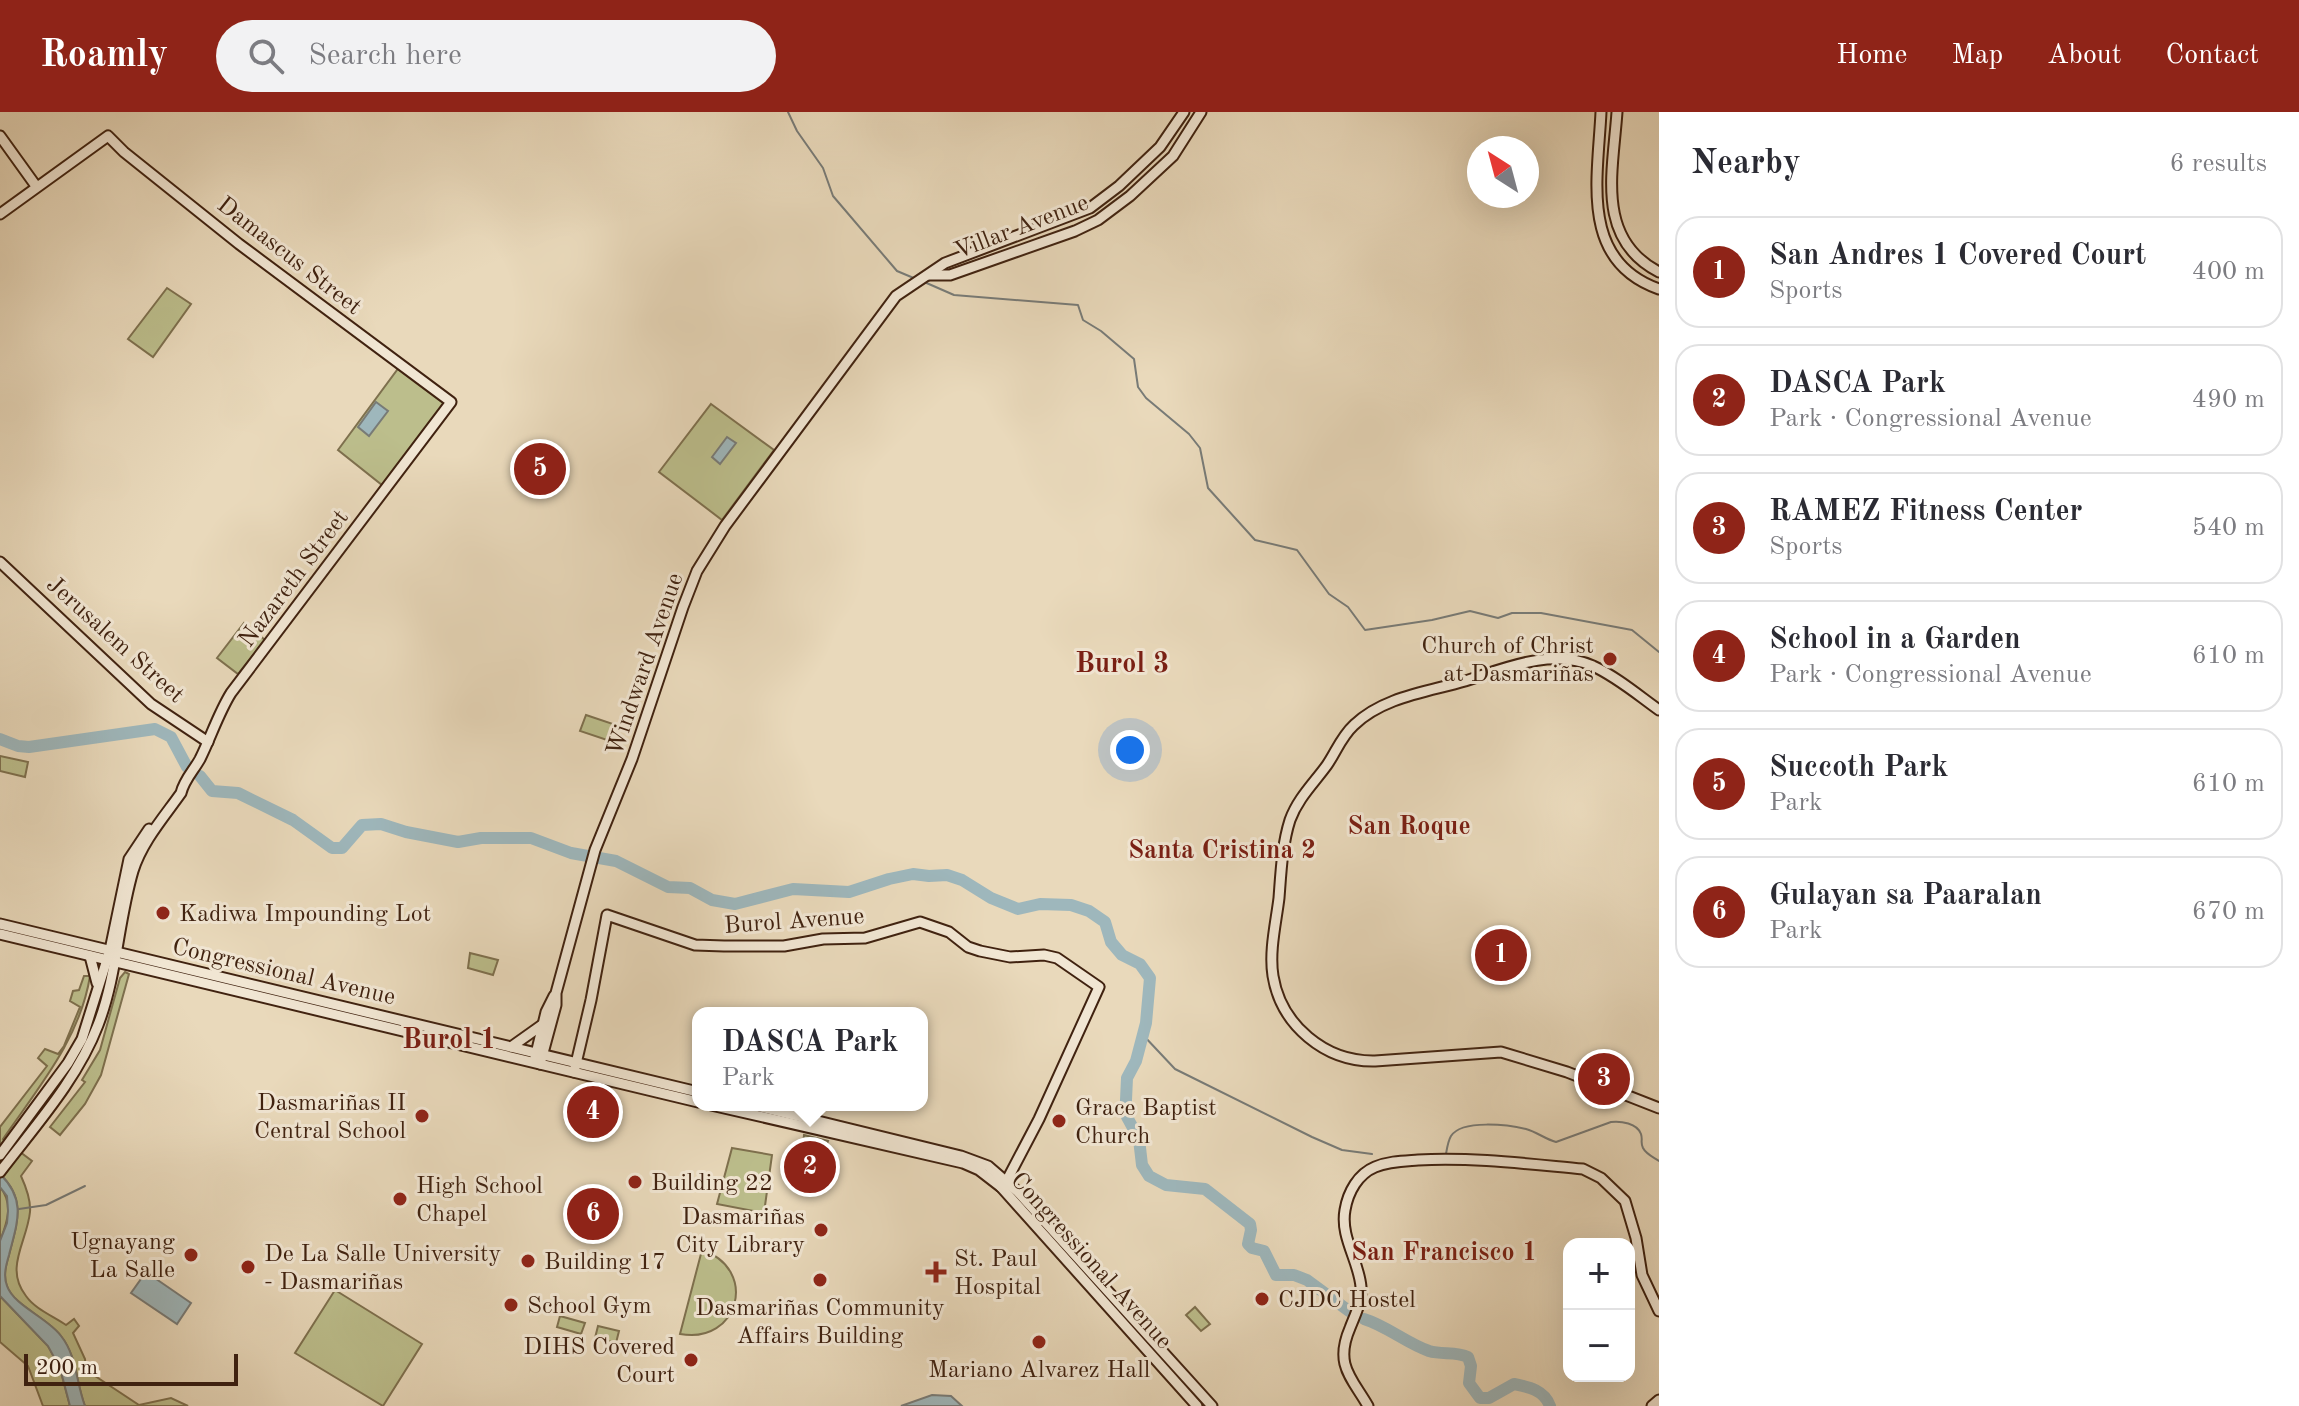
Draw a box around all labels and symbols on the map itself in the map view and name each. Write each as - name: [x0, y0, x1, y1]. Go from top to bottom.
- north arrow: [1467, 136, 1539, 208]
- street label: Villar Avenue: [951, 191, 1092, 264]
- street label: Damascus Street: [212, 193, 365, 320]
- pin: 5: [514, 439, 566, 499]
- street label: Nazareth Street: [235, 506, 354, 652]
- street label: Windward Avenue: [603, 570, 688, 759]
- street label: Jerusalem Street: [41, 573, 188, 708]
- place label: Church of Christ at Dasmariñas: [1421, 635, 1594, 687]
- marker: Church of Christ at Dasmariñas: [1601, 650, 1619, 668]
- district label: Burol 3: [1075, 651, 1169, 679]
- your location: [1110, 730, 1150, 770]
- district label: San Roque: [1347, 814, 1471, 840]
- district label: Santa Cristina 2: [1128, 838, 1316, 864]
- place label: Kadiwa Impounding Lot: [179, 903, 431, 927]
- marker: Kadiwa Impounding Lot: [154, 904, 172, 922]
- street label: Burol Avenue: [723, 905, 865, 939]
- pin: 1: [1475, 925, 1527, 985]
- street label: Congressional Avenue: [170, 936, 397, 1010]
- district label: Burol 1: [402, 1027, 496, 1055]
- pin: 3: [1578, 1049, 1630, 1109]
- pin: 4: [567, 1082, 619, 1142]
- place label: Dasmariñas II Central School: [254, 1092, 406, 1144]
- place label: Grace Baptist Church: [1075, 1097, 1217, 1149]
- marker: Dasmariñas II Central School: [413, 1107, 431, 1125]
- marker: Grace Baptist Church: [1050, 1112, 1068, 1130]
- pin: 2: [784, 1137, 836, 1197]
- street label: Congressional Avenue: [1005, 1168, 1176, 1354]
- place label: Building 22: [651, 1172, 773, 1196]
- marker: Building 22: [626, 1173, 644, 1191]
- place label: High School Chapel: [416, 1175, 543, 1227]
- pin: 6: [567, 1184, 619, 1244]
- marker: High School Chapel: [391, 1190, 409, 1208]
- place label: Dasmariñas City Library: [675, 1206, 805, 1258]
- marker: Dasmariñas City Library: [812, 1221, 830, 1239]
- place label: Ugnayang La Salle: [70, 1231, 175, 1283]
- district label: San Francisco 1: [1351, 1240, 1537, 1266]
- place label: De La Salle University - Dasmariñas: [264, 1243, 501, 1295]
- marker: Ugnayang La Salle: [182, 1246, 200, 1264]
- place label: St. Paul Hospital: [954, 1248, 1041, 1300]
- place label: Building 17: [544, 1251, 666, 1275]
- marker: Building 17: [519, 1252, 537, 1270]
- marker: De La Salle University - Dasmariñas: [239, 1258, 257, 1276]
- marker: St. Paul Hospital: [925, 1261, 947, 1283]
- marker: Dasmariñas Community Affairs Building: [811, 1271, 829, 1289]
- place label: CJDC Hostel: [1278, 1289, 1416, 1313]
- marker: CJDC Hostel: [1253, 1290, 1271, 1308]
- place label: School Gym: [527, 1295, 651, 1319]
- marker: School Gym: [502, 1296, 520, 1314]
- place label: Dasmariñas Community Affairs Building: [695, 1297, 945, 1349]
- marker: Mariano Alvarez Hall: [1030, 1333, 1048, 1351]
- place label: DIHS Covered Court: [523, 1336, 675, 1388]
- scale bar: [24, 1350, 238, 1386]
- marker: DIHS Covered Court: [682, 1351, 700, 1369]
- place label: Mariano Alvarez Hall: [928, 1359, 1150, 1383]

